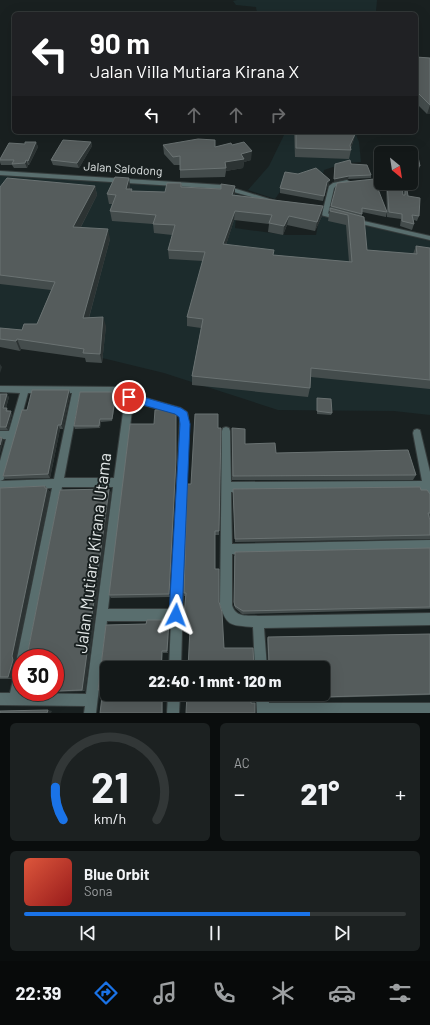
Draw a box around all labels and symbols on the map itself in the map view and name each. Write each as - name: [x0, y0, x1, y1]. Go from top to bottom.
- north arrow: [374, 146, 418, 190]
- street label: Jalan Salodong: [83, 158, 163, 178]
- pin: [112, 380, 146, 414]
- street label: Jalan Mutiara Kirana Utama: [70, 451, 114, 654]
- position arrow: [155, 594, 197, 636]
- speed limit sign: 30: [12, 649, 64, 701]

